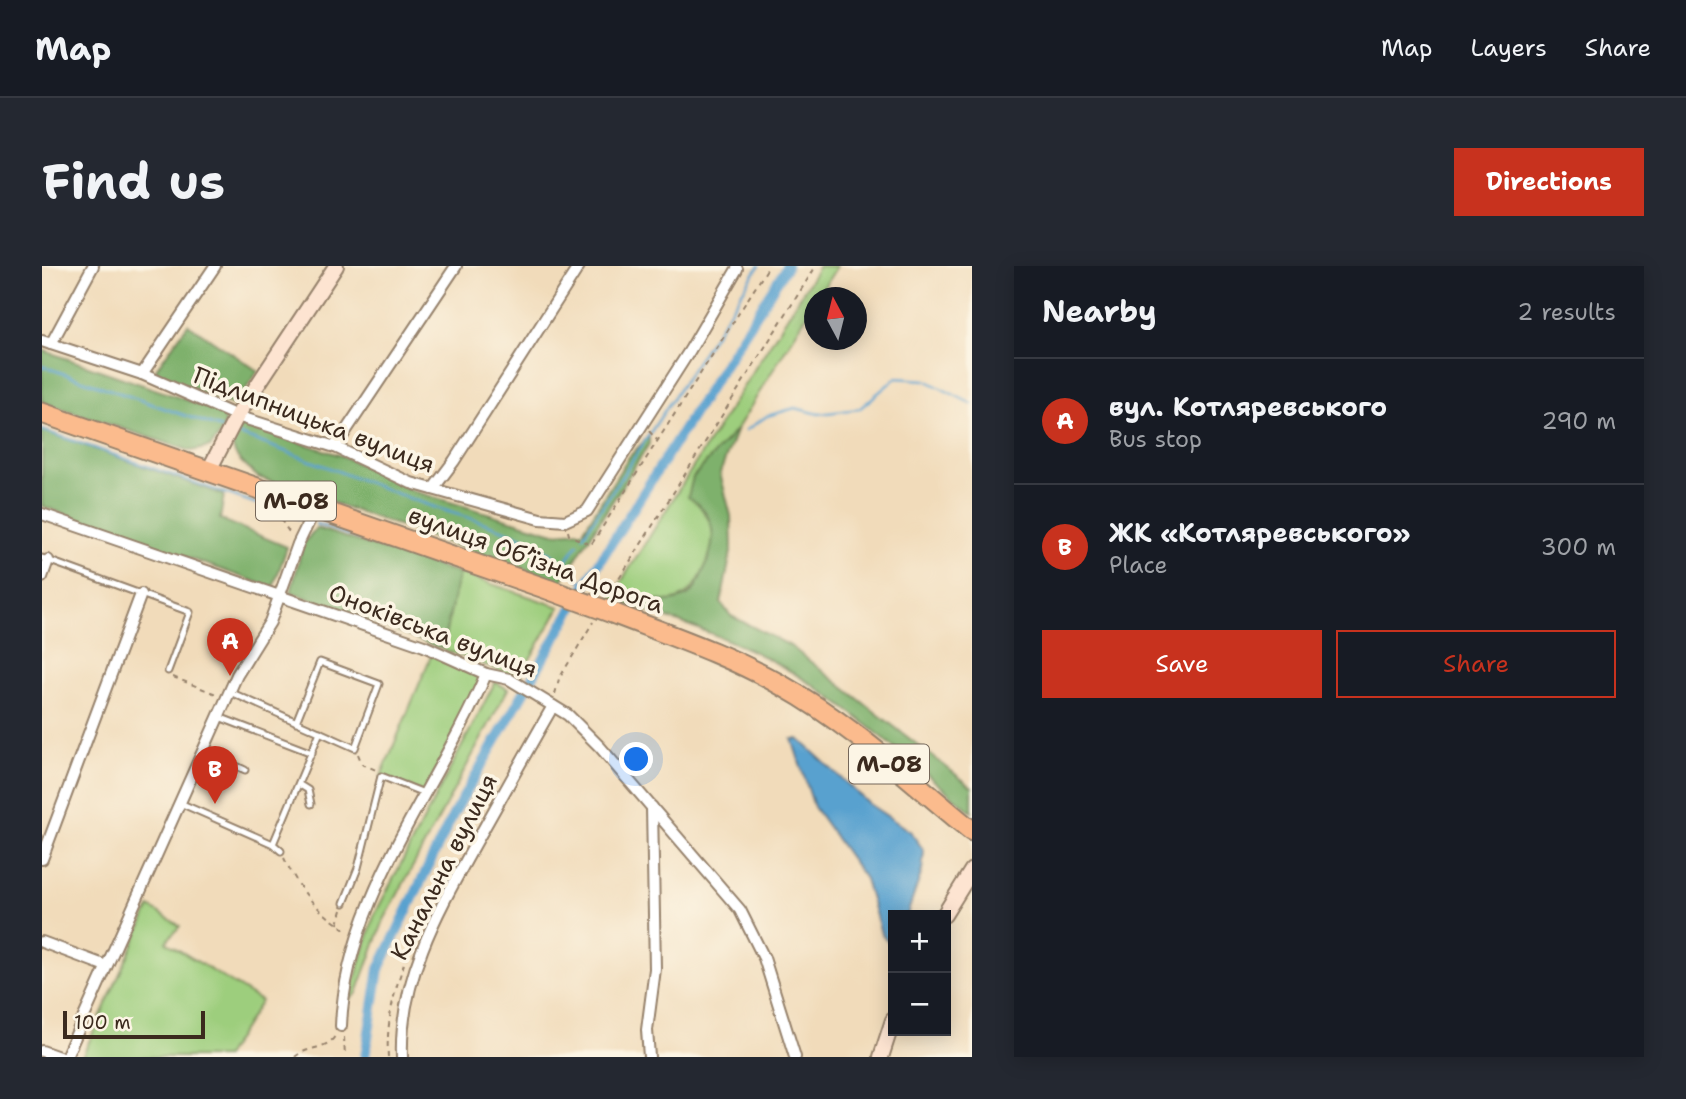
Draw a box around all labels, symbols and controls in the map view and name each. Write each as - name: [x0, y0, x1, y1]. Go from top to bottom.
- text: Map: [35, 26, 111, 71]
- text: Map: [1381, 32, 1432, 64]
- text: Layers: [1470, 32, 1547, 64]
- text: Share: [1585, 32, 1651, 64]
- button: Directions: [1454, 148, 1644, 216]
- text: Find us: [42, 149, 225, 215]
- north arrow: [804, 287, 867, 350]
- text: Nearby: [1042, 291, 1157, 332]
- text: 2 results: [1517, 297, 1616, 327]
- street label: Підлипницька вулиця: [189, 359, 439, 481]
- text: вул. Котляревського: [1109, 389, 1387, 424]
- text: A: [1056, 406, 1074, 436]
- text: 290 m: [1542, 406, 1616, 436]
- text: Bus stop: [1109, 424, 1202, 454]
- road number: М-08: [256, 482, 336, 520]
- street label: вулиця Обʼїзна Дорога: [404, 499, 668, 621]
- text: ЖК «Котляревського»: [1109, 515, 1410, 550]
- text: B: [1058, 532, 1072, 562]
- text: 300 m: [1541, 532, 1616, 562]
- text: Place: [1109, 550, 1168, 580]
- street label: Оноківська вулиця: [324, 577, 542, 685]
- pin: A: [207, 618, 253, 676]
- button: Save: [1042, 630, 1322, 698]
- button: Share: [1336, 630, 1616, 698]
- your location: [619, 742, 653, 776]
- road number: М-08: [849, 744, 929, 784]
- pin: B: [192, 746, 238, 804]
- street label: Канальна вулиця: [383, 768, 505, 966]
- map controls: [888, 910, 951, 1036]
- button: +: [888, 910, 951, 973]
- button: −: [888, 973, 951, 1036]
- scale bar: [63, 1008, 205, 1040]
- text: 100 m: [74, 1010, 131, 1035]

